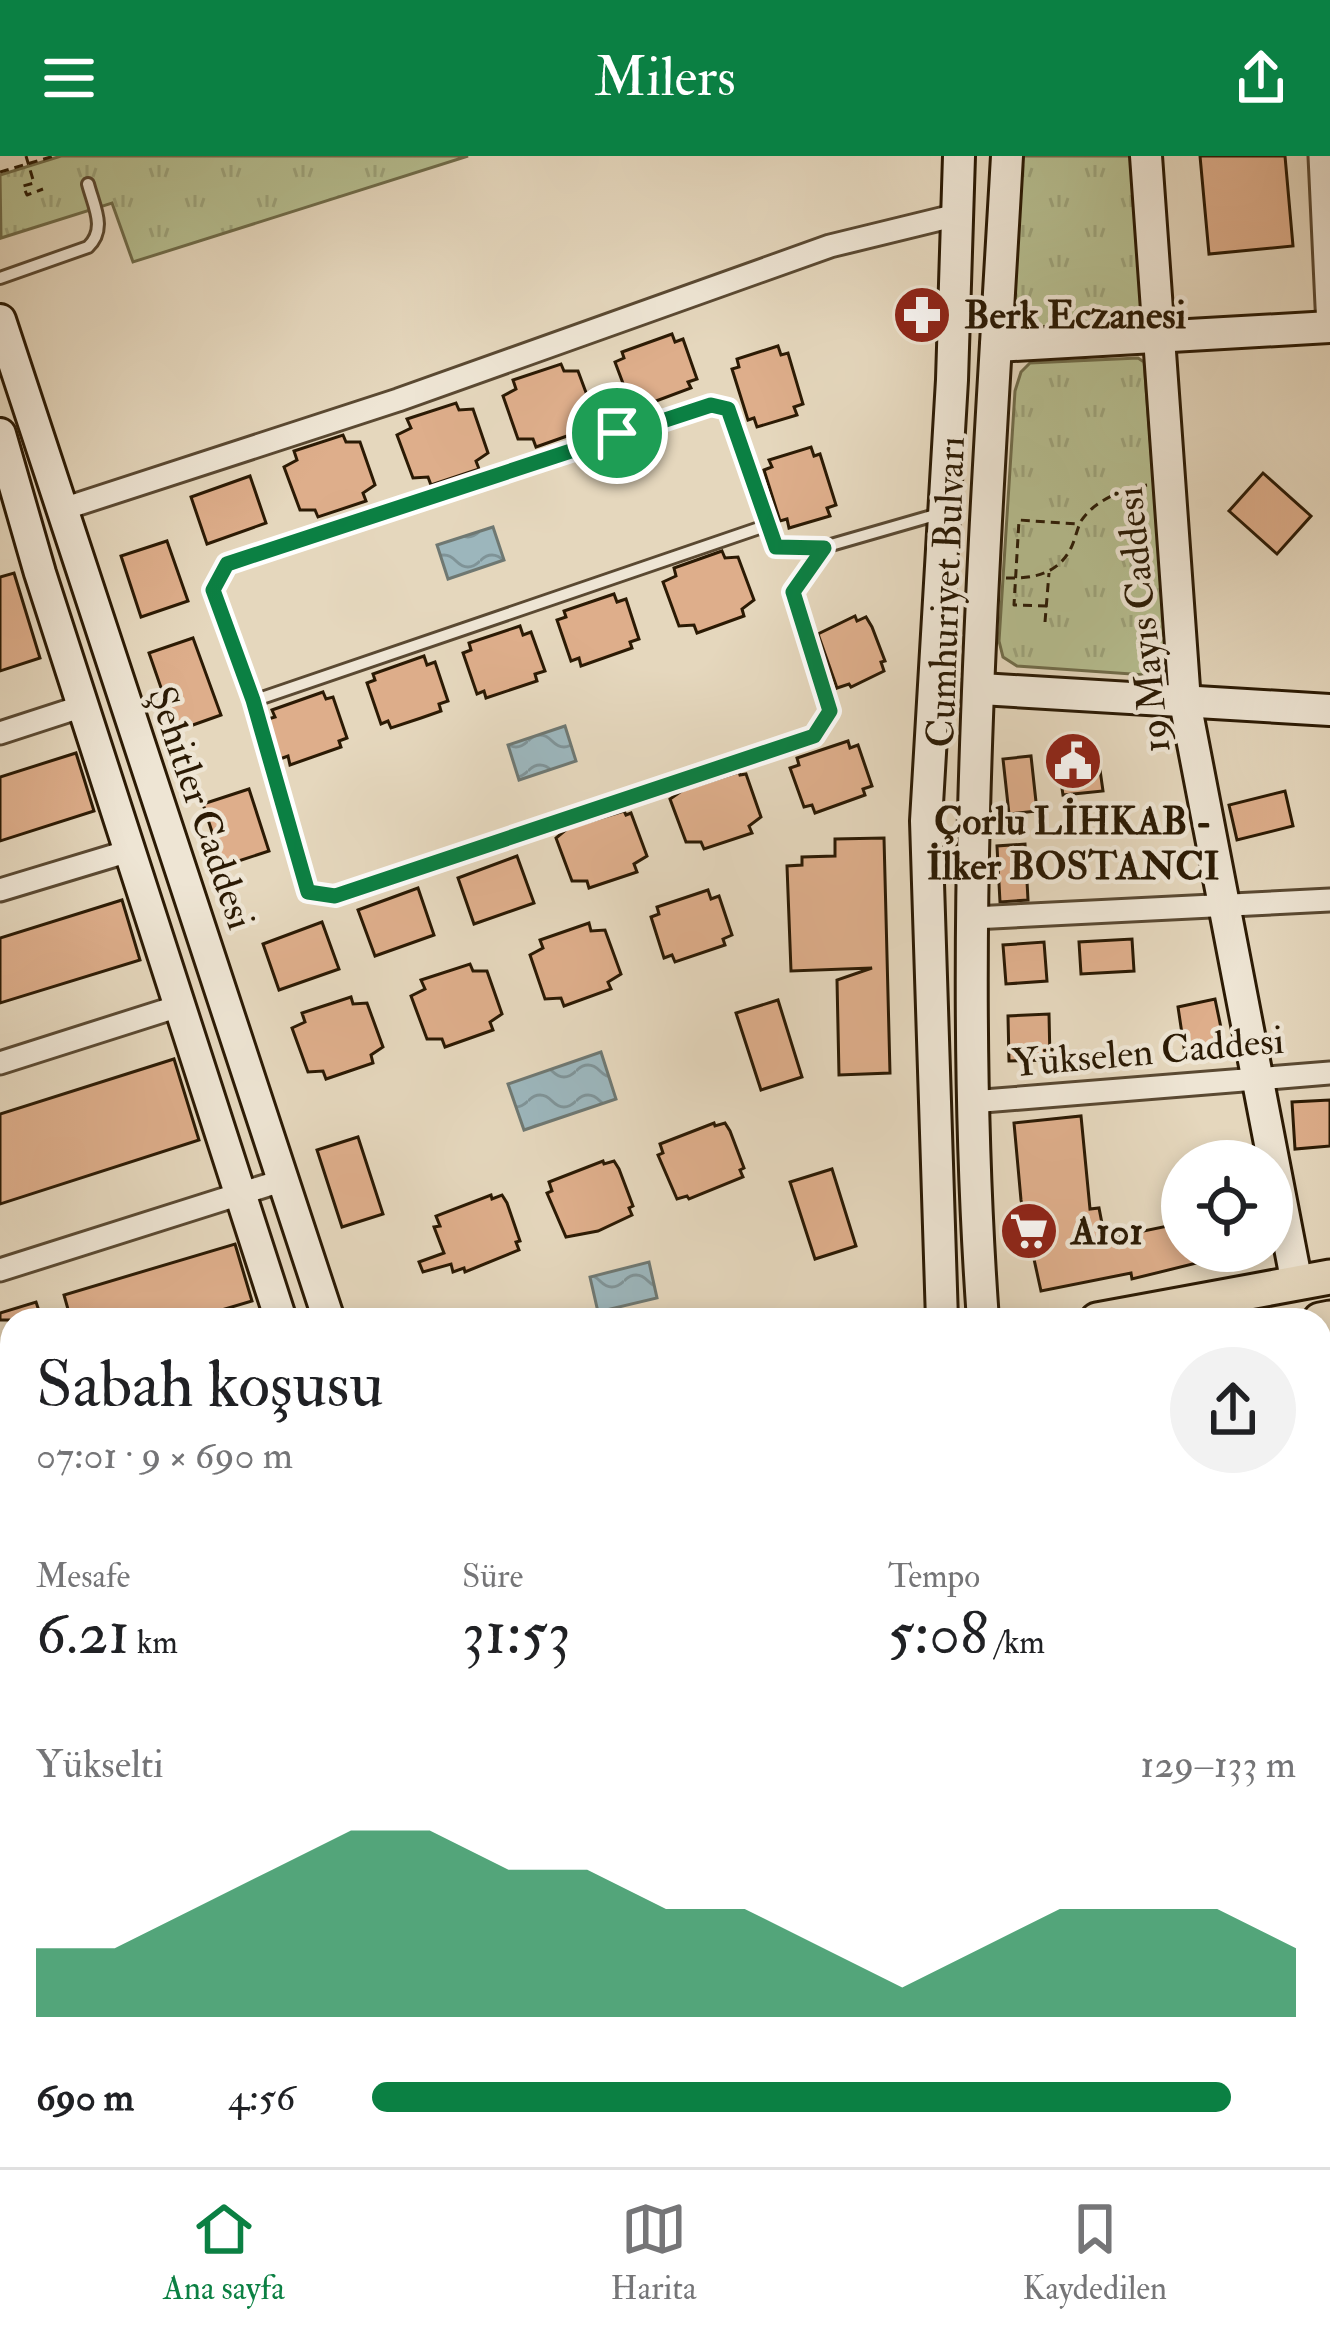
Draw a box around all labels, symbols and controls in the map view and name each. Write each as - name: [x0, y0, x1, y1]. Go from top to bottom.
- text: Milers: [594, 44, 736, 112]
- icon: menu: [36, 45, 102, 111]
- icon: share: [1228, 45, 1294, 111]
- pharmacy icon: Berk Eczanesi: [891, 284, 953, 346]
- place label: Berk Eczanesi: [964, 291, 1187, 340]
- pin: [566, 382, 668, 484]
- icon: arrive: [584, 400, 650, 466]
- street label: Cumhuriyet Bulvarı: [916, 436, 976, 748]
- street label: 19 Mayıs Caddesi: [1105, 485, 1181, 755]
- street label: Şehitler Caddesi: [137, 680, 265, 936]
- public building icon: Çorlu LİHKAB - İlker BOSTANCI: [1042, 730, 1104, 792]
- place label: Çorlu LİHKAB - İlker BOSTANCI: [926, 797, 1220, 891]
- street label: Yükselen Caddesi: [1010, 1016, 1286, 1088]
- map controls: [1161, 1140, 1293, 1272]
- button: locate: [1161, 1140, 1293, 1272]
- supermarket icon: A101: [998, 1200, 1060, 1262]
- place label: A101: [1069, 1207, 1143, 1256]
- text: Sabah koşusu: [36, 1344, 384, 1427]
- button: share: [1170, 1347, 1296, 1473]
- text: 07:01 · 9 × 690 m: [36, 1431, 293, 1480]
- text: Mesafe: [36, 1556, 130, 1597]
- text: Süre: [462, 1556, 523, 1597]
- text: Tempo: [888, 1556, 980, 1597]
- text: 6.21: [36, 1597, 130, 1672]
- text: 31:53: [462, 1597, 571, 1672]
- text: 5:08: [888, 1597, 988, 1672]
- text: km: [130, 1622, 178, 1663]
- text: /km: [988, 1622, 1045, 1663]
- text: Yükselti: [36, 1740, 164, 1789]
- text: 129–133 m: [1140, 1740, 1296, 1789]
- text: 690 m: [36, 2073, 134, 2122]
- text: 4:56: [228, 2073, 295, 2122]
- tab: Ana sayfa: [163, 2196, 285, 2309]
- tab: Harita: [611, 2196, 697, 2309]
- tab: Kaydedilen: [1022, 2196, 1167, 2309]

